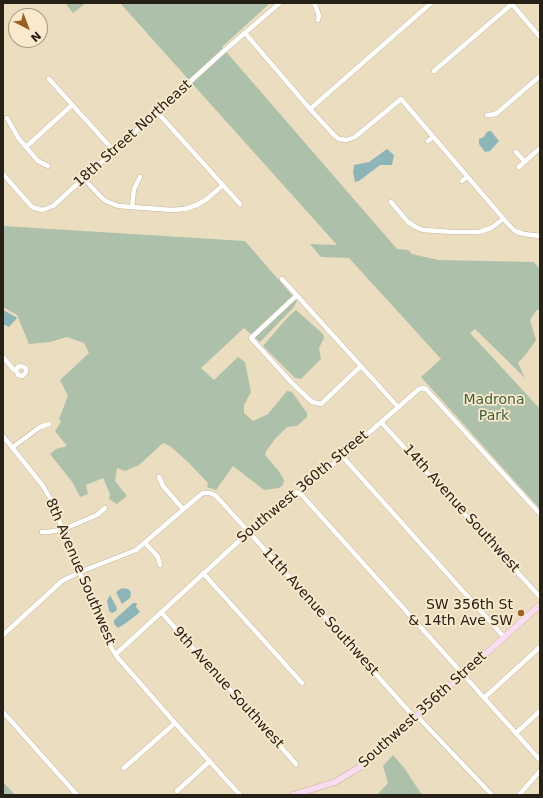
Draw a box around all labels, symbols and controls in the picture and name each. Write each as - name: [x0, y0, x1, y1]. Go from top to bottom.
- north arrow: [8, 8, 48, 48]
- text: N: [28, 29, 43, 44]
- street label: 18th Street Northeast: [71, 77, 195, 191]
- park label: Madrona Park: [463, 392, 525, 424]
- street label: Southwest 360th Street: [234, 427, 372, 547]
- street label: 14th Avenue Southwest: [399, 441, 523, 577]
- street label: 8th Avenue Southwest: [41, 496, 119, 648]
- street label: 11th Avenue Southwest: [258, 544, 382, 680]
- place label: SW 356th St & 14th Ave SW: [408, 597, 513, 630]
- marker: SW 356th St & 14th Ave SW: [516, 608, 526, 618]
- street label: 9th Avenue Southwest: [169, 624, 287, 752]
- street label: Southwest 356th Street: [356, 648, 490, 772]

